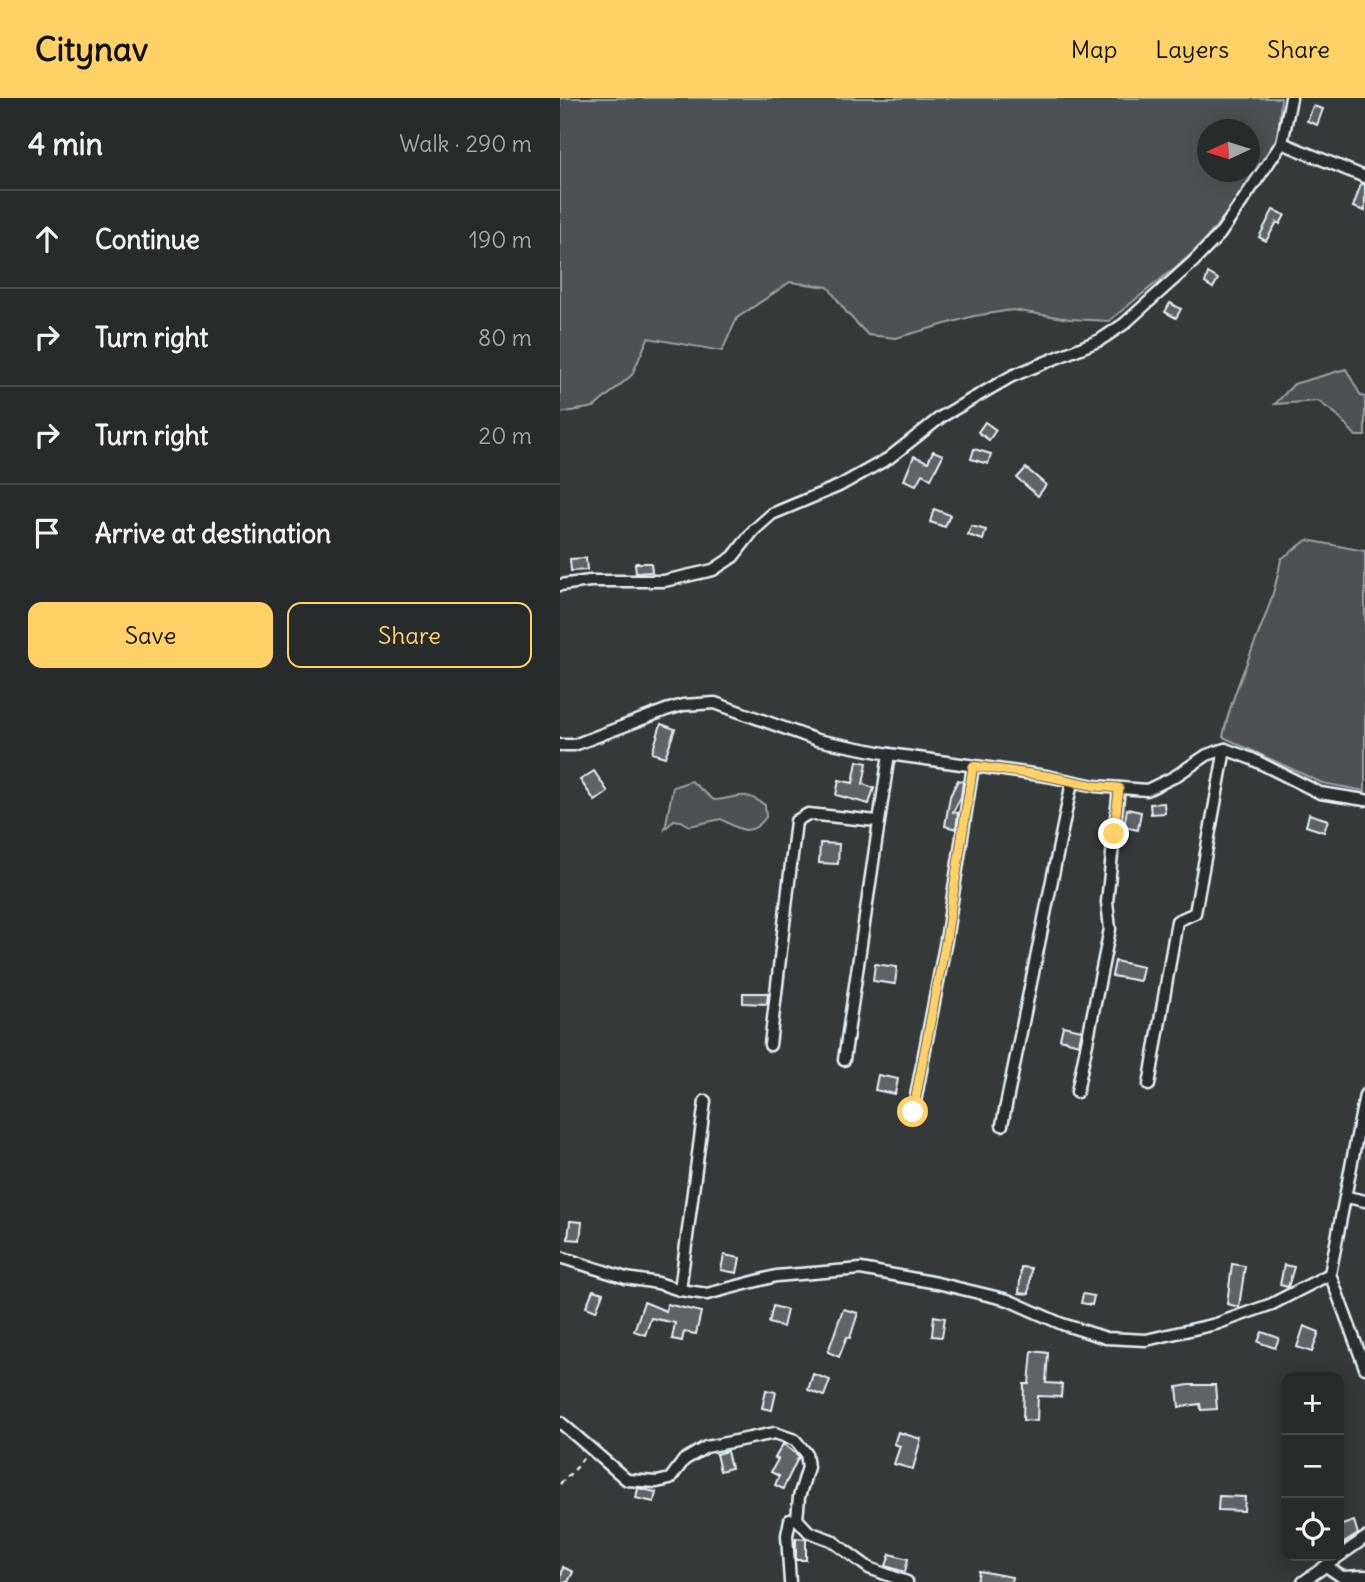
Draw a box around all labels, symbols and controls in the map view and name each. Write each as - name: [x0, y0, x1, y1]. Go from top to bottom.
- text: Citynav: [35, 28, 148, 70]
- text: Map: [1071, 34, 1117, 64]
- text: Layers: [1155, 34, 1229, 64]
- text: Share: [1267, 34, 1330, 64]
- north arrow: [1197, 119, 1260, 182]
- text: 4 min: [28, 125, 103, 163]
- text: Walk · 290 m: [399, 129, 532, 158]
- icon: ahead: [28, 220, 66, 258]
- text: Continue: [95, 223, 200, 256]
- text: 190 m: [469, 225, 532, 254]
- icon: right: [28, 318, 66, 356]
- text: Turn right: [95, 321, 208, 354]
- text: 80 m: [478, 323, 532, 352]
- icon: right: [28, 416, 66, 454]
- text: Turn right: [95, 419, 208, 452]
- text: 20 m: [479, 421, 532, 450]
- icon: arrive: [28, 514, 66, 552]
- text: Arrive at destination: [95, 517, 331, 550]
- button: Save: [28, 602, 273, 668]
- button: Share: [287, 602, 532, 668]
- route end: [1098, 818, 1129, 849]
- route start: [897, 1096, 928, 1127]
- map controls: [1281, 1372, 1344, 1561]
- button: +: [1281, 1372, 1344, 1435]
- button: −: [1281, 1435, 1344, 1498]
- button: locate: [1281, 1498, 1344, 1561]

